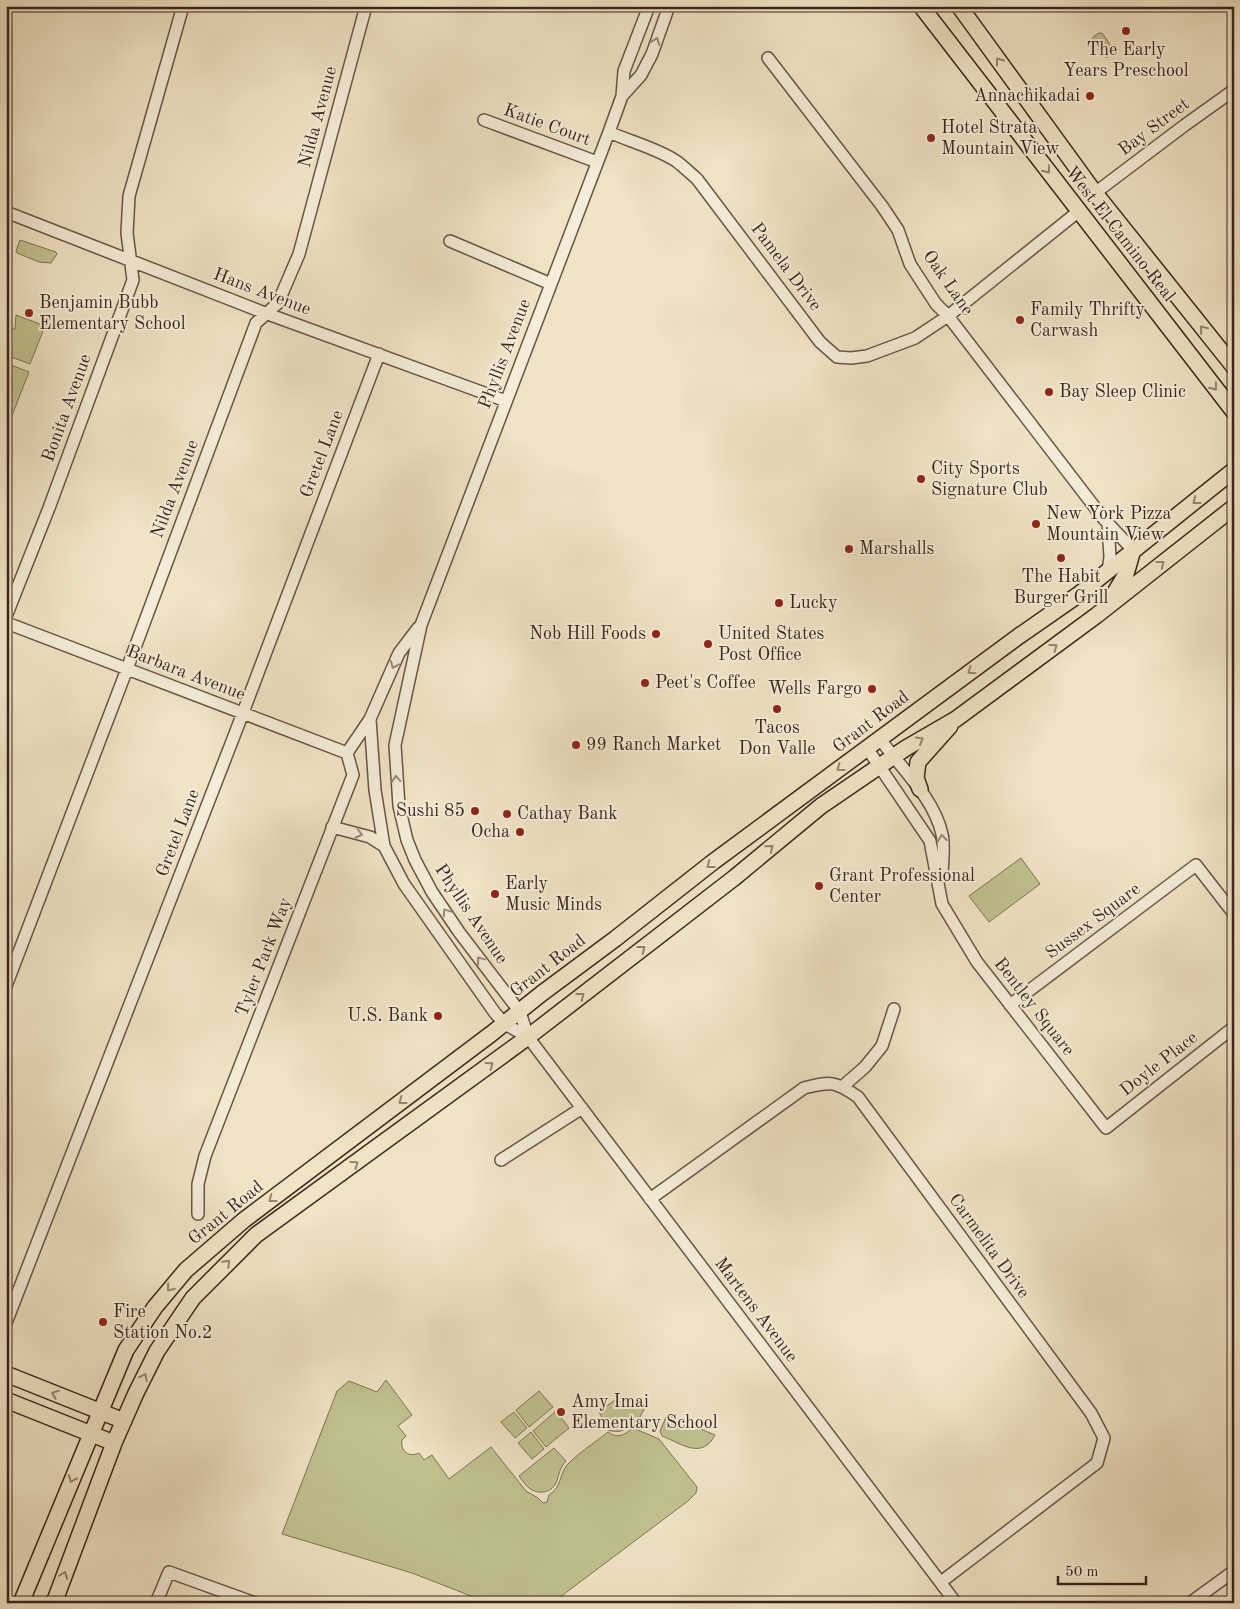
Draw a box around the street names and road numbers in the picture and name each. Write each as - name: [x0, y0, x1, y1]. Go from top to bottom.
- street label: Nilda Avenue: [296, 64, 340, 170]
- street label: Bay Street: [1115, 95, 1193, 159]
- street label: Katie Court: [501, 101, 593, 149]
- street label: West El Camino Real: [1062, 163, 1178, 305]
- street label: Pamela Drive: [747, 220, 825, 314]
- street label: Oak Lane: [919, 247, 977, 319]
- street label: Hans Avenue: [211, 265, 313, 319]
- street label: Phyllis Avenue: [476, 297, 534, 411]
- street label: Bonita Avenue: [39, 352, 95, 464]
- street label: Gretel Lane: [297, 408, 347, 500]
- street label: Nilda Avenue: [148, 437, 202, 541]
- street label: Barbara Avenue: [124, 642, 248, 704]
- street label: Grant Road: [829, 688, 913, 756]
- street label: Gretel Lane: [153, 787, 203, 879]
- street label: Phyllis Avenue: [431, 861, 511, 967]
- street label: Sussex Square: [1042, 880, 1144, 962]
- street label: Tyler Park Way: [233, 895, 295, 1019]
- street label: Grant Road: [507, 931, 589, 1001]
- street label: Bentley Square: [990, 955, 1078, 1059]
- street label: Doyle Place: [1117, 1028, 1201, 1100]
- street label: Grant Road: [185, 1178, 267, 1248]
- street label: Carmelita Drive: [945, 1191, 1033, 1301]
- street label: Martens Avenue: [711, 1254, 801, 1366]

